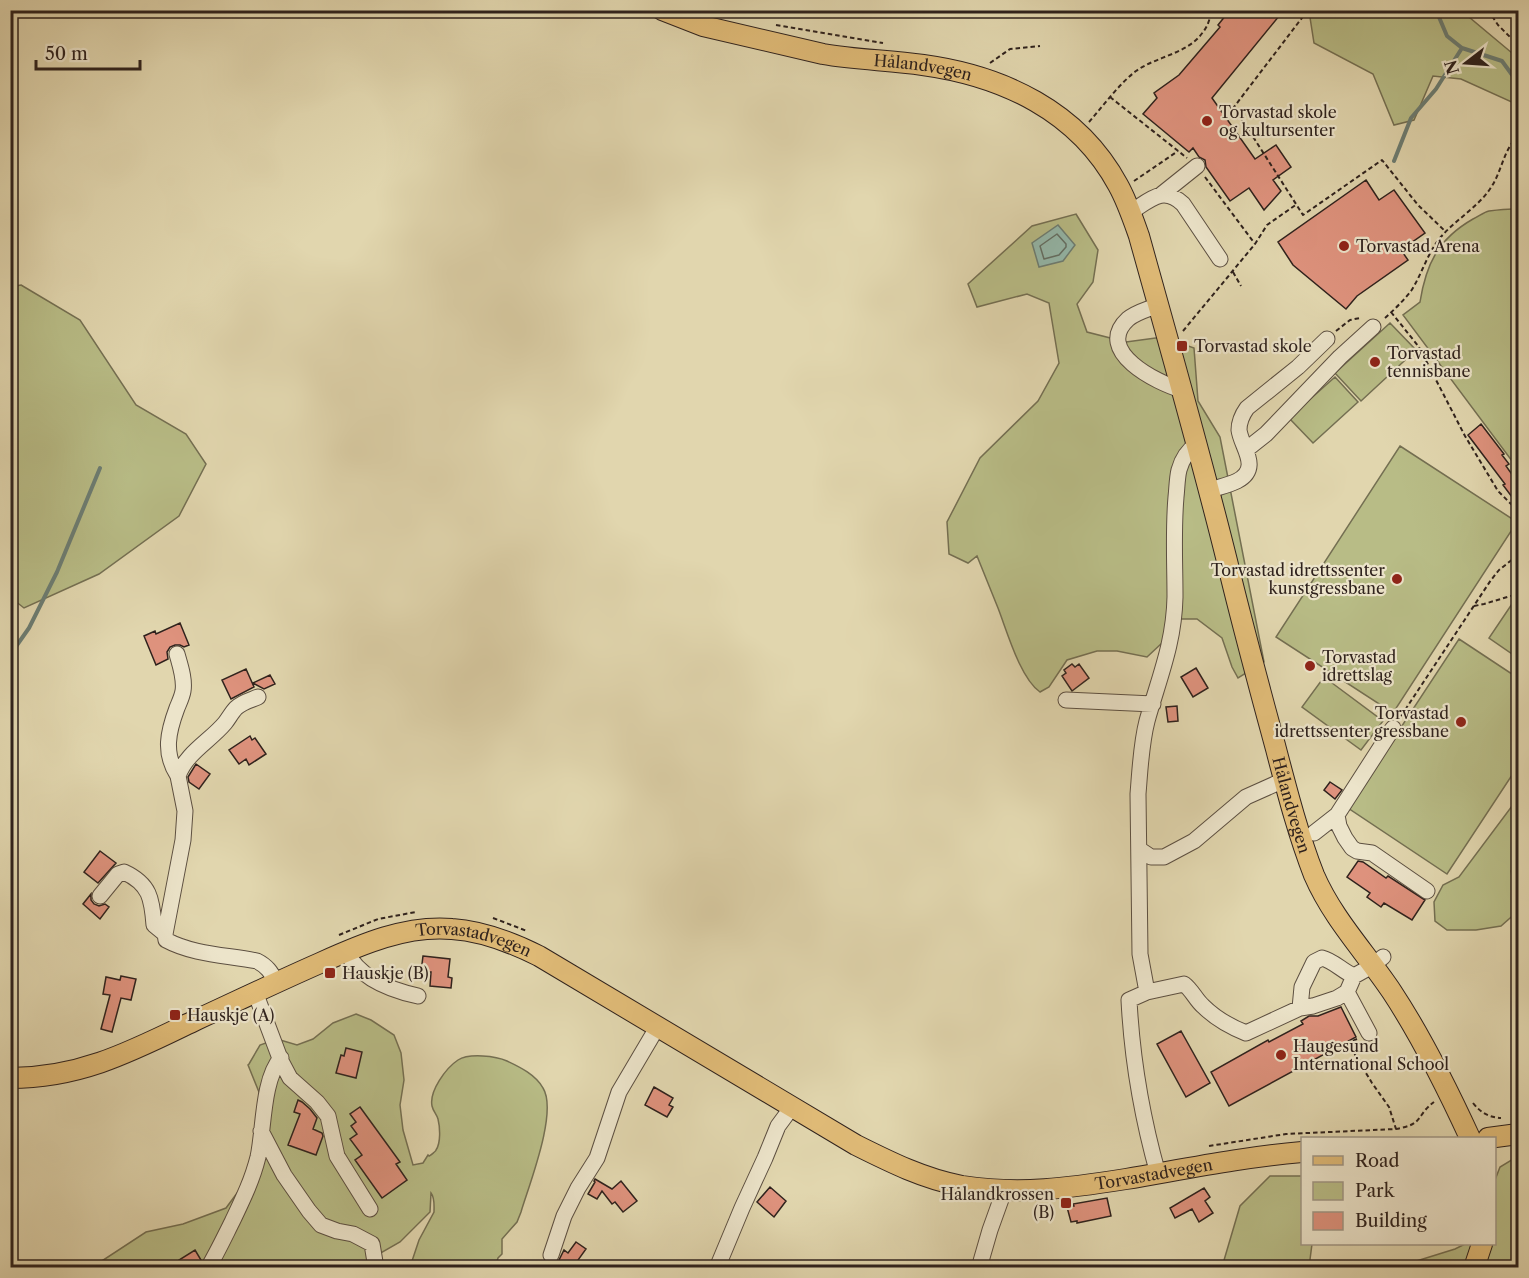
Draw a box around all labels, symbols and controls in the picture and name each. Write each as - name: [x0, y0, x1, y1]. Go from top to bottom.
- scale bar: [36, 33, 140, 71]
- north arrow: [1436, 33, 1496, 93]
- text: 50 m: [45, 43, 88, 65]
- street label: Hålandvegen: [873, 50, 974, 85]
- text: N: [1440, 58, 1463, 77]
- place label: Torvastad skole og kultursenter: [1219, 102, 1337, 140]
- marker: Torvastad skole og kultursenter: [1200, 114, 1214, 128]
- place label: Torvastad Arena: [1356, 236, 1480, 256]
- marker: Torvastad Arena: [1337, 239, 1351, 253]
- place label: Torvastad skole: [1194, 336, 1312, 356]
- marker: Torvastad skole: [1175, 339, 1189, 353]
- place label: Torvastad tennisbane: [1387, 343, 1471, 381]
- marker: Torvastad tennisbane: [1368, 355, 1382, 369]
- place label: Torvastad idrettssenter kunstgressbane: [1211, 560, 1385, 598]
- marker: Torvastad idrettssenter kunstgressbane: [1390, 572, 1404, 586]
- place label: Torvastad idrettslag: [1322, 647, 1397, 685]
- marker: Torvastad idrettslag: [1303, 659, 1317, 673]
- place label: Torvastad idrettssenter gressbane: [1274, 703, 1449, 741]
- marker: Torvastad idrettssenter gressbane: [1454, 715, 1468, 729]
- street label: Hålandvegen: [1268, 754, 1315, 856]
- street label: Torvastadvegen: [414, 918, 535, 961]
- place label: Hauskje (B): [342, 963, 429, 983]
- marker: Hauskje (B): [323, 966, 337, 980]
- place label: Hauskje (A): [187, 1005, 275, 1025]
- marker: Hauskje (A): [168, 1008, 182, 1022]
- place label: Haugesund International School: [1293, 1036, 1449, 1074]
- marker: Haugesund International School: [1274, 1048, 1288, 1062]
- legend: [1301, 1137, 1496, 1245]
- text: Road: [1355, 1150, 1400, 1172]
- street label: Torvastadvegen: [1093, 1154, 1214, 1194]
- text: Park: [1355, 1180, 1396, 1202]
- place label: Hålandkrossen (B): [941, 1184, 1054, 1222]
- marker: Hålandkrossen (B): [1059, 1196, 1073, 1210]
- text: Building: [1355, 1210, 1427, 1232]

